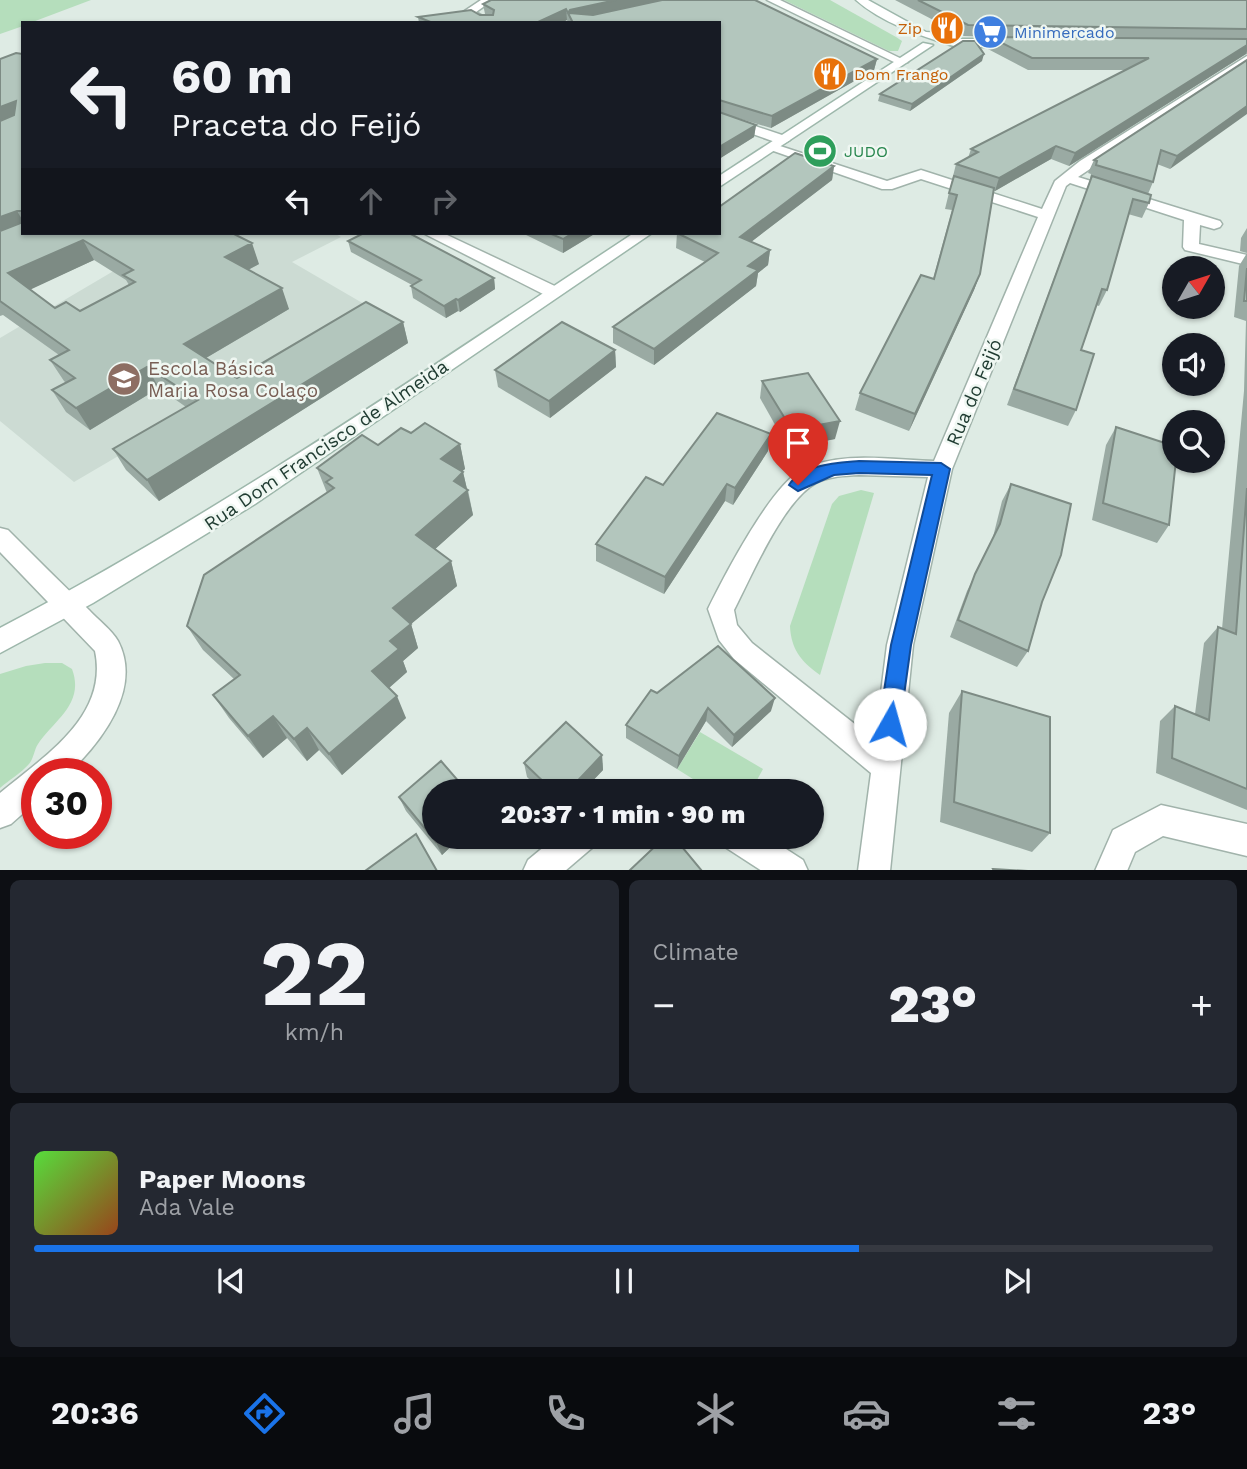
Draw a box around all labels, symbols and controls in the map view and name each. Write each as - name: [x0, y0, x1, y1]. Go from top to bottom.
- restaurant icon: Zip: [928, 9, 966, 47]
- supermarket icon: Minimercado: [971, 13, 1009, 51]
- place label: Zip: [898, 19, 922, 38]
- place label: Minimercado: [1014, 23, 1114, 42]
- text: 60 m: [171, 47, 293, 105]
- icon: left: [56, 49, 147, 140]
- restaurant icon: Dom Frango: [811, 55, 849, 93]
- place label: Dom Frango: [854, 65, 948, 84]
- text: Praceta do Feijó: [171, 106, 421, 144]
- sports icon: JUDO: [801, 132, 839, 170]
- place label: JUDO: [844, 142, 888, 161]
- icon: left: [279, 182, 317, 220]
- icon: ahead: [352, 182, 390, 220]
- icon: right: [425, 182, 463, 220]
- north arrow: [1162, 256, 1225, 318]
- map controls: [1162, 256, 1225, 473]
- button: sound: [1162, 333, 1225, 396]
- street label: Rua do Feijó: [941, 335, 1007, 449]
- street label: Rua Dom Francisco de Almeida: [200, 354, 453, 535]
- place label: Escola Básica Maria Rosa Colaço: [148, 357, 318, 402]
- school or university icon: Escola Básica Maria Rosa Colaço: [105, 360, 143, 398]
- button: search: [1162, 410, 1225, 473]
- pin: [768, 413, 828, 485]
- icon: arrive: [779, 424, 817, 462]
- position arrow: [853, 687, 927, 761]
- speed limit sign: 30: [21, 758, 112, 849]
- text: 20:37 · 1 min · 90 m: [501, 799, 745, 829]
- text: 22: [260, 920, 368, 1027]
- text: Climate: [653, 939, 739, 966]
- text: 23°: [888, 974, 977, 1035]
- text: −: [653, 983, 675, 1027]
- text: +: [1190, 983, 1213, 1027]
- text: km/h: [285, 1019, 344, 1046]
- text: Paper Moons: [139, 1164, 306, 1194]
- text: Ada Vale: [139, 1194, 235, 1221]
- icon: previous: [212, 1262, 250, 1300]
- icon: pause: [605, 1262, 643, 1300]
- icon: next: [998, 1262, 1036, 1300]
- icon: directions: [240, 1389, 289, 1438]
- icon: music: [390, 1389, 439, 1438]
- icon: phone: [541, 1389, 590, 1438]
- icon: climate: [691, 1389, 740, 1438]
- icon: car: [842, 1389, 891, 1438]
- icon: filters: [992, 1389, 1041, 1438]
- text: 20:36: [51, 1394, 139, 1432]
- text: 23°: [1142, 1394, 1196, 1432]

